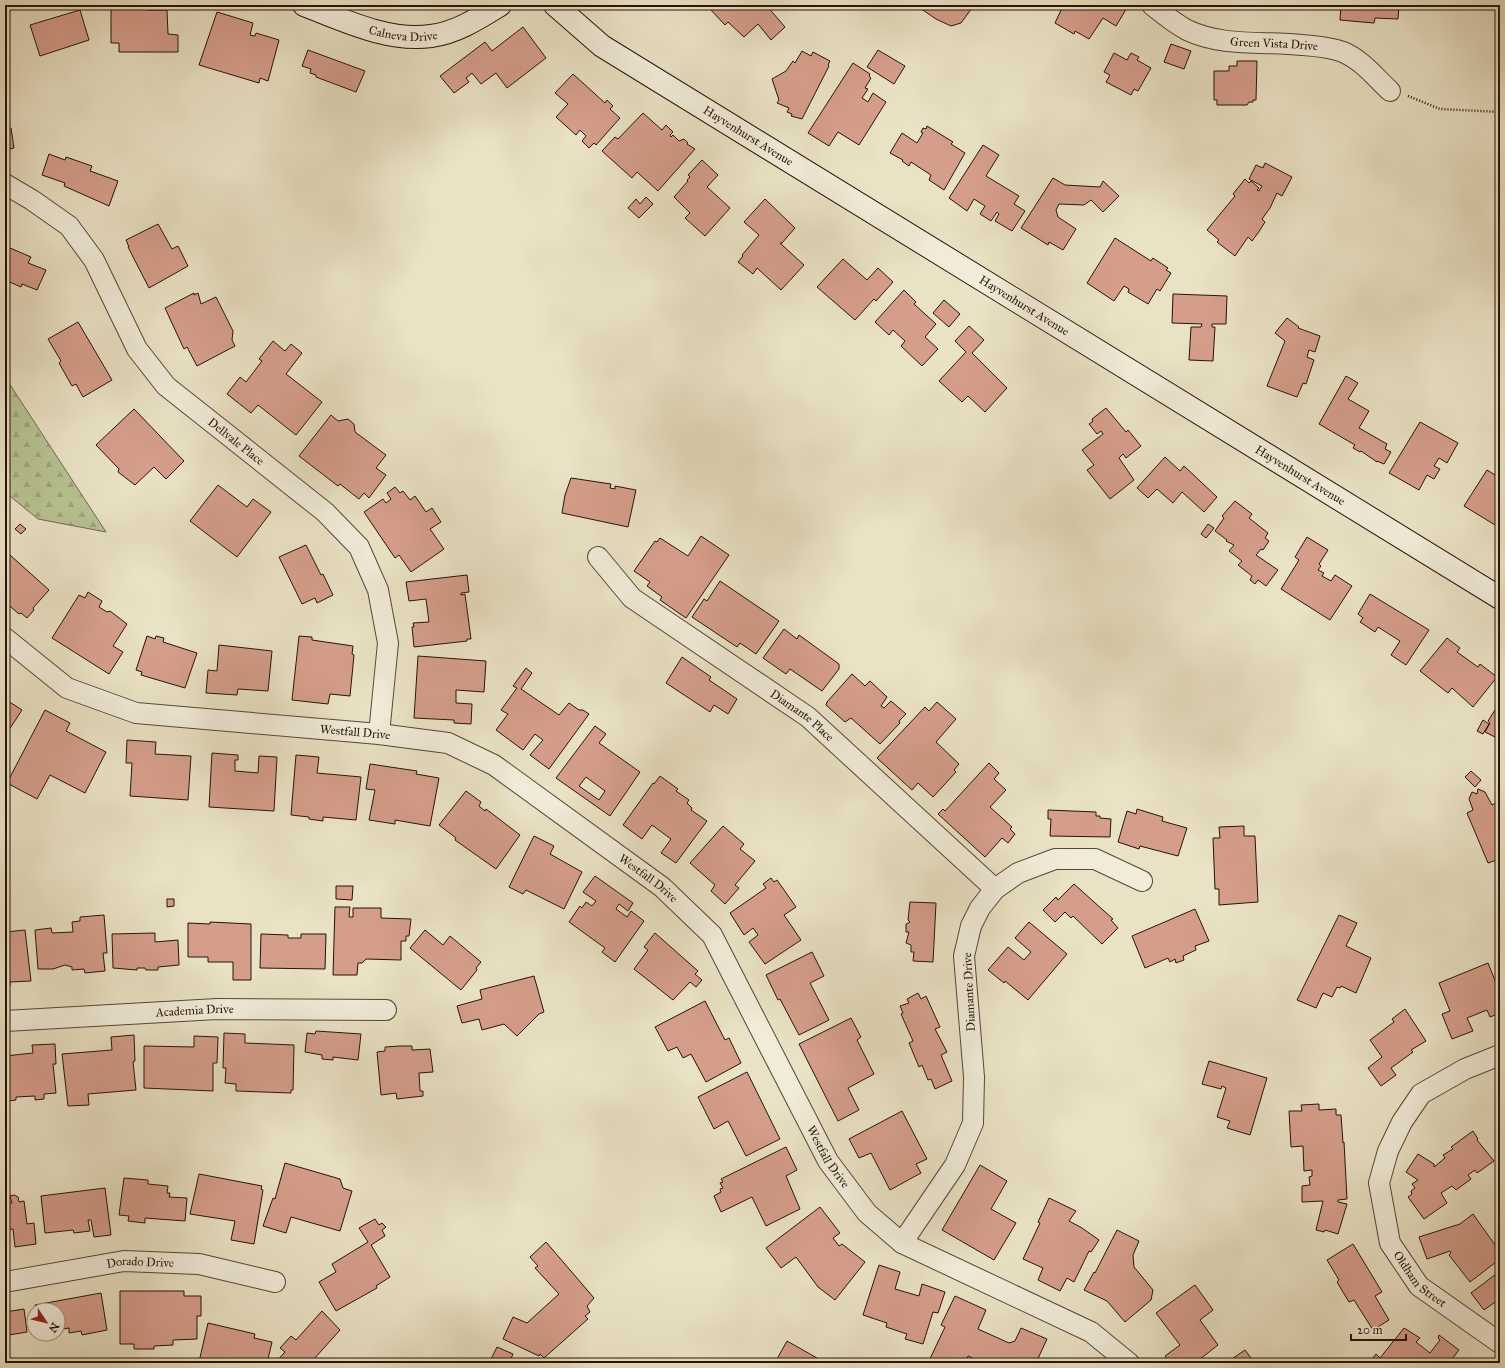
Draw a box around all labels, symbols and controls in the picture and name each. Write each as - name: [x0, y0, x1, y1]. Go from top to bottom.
- street label: Calneva Drive: [367, 23, 438, 44]
- street label: Green Vista Drive: [1230, 34, 1319, 53]
- street label: Hayvenhurst Avenue: [701, 103, 796, 169]
- street label: Hayvenhurst Avenue: [977, 273, 1072, 338]
- street label: Dellvale Place: [205, 415, 267, 468]
- street label: Hayvenhurst Avenue: [1253, 442, 1348, 508]
- street label: Diamante Place: [768, 687, 837, 744]
- street label: Westfall Drive: [319, 722, 391, 742]
- street label: Westfall Drive: [616, 851, 681, 905]
- street label: Diamante Drive: [960, 952, 978, 1032]
- street label: Academia Drive: [154, 1002, 234, 1020]
- street label: Westfall Drive: [804, 1123, 853, 1191]
- street label: Oldham Street: [1390, 1248, 1450, 1311]
- street label: Dorado Drive: [105, 1254, 174, 1271]
- north arrow: [26, 1302, 66, 1342]
- scale bar: [1351, 1316, 1406, 1342]
- text: N: [45, 1320, 62, 1336]
- text: 20 m: [1357, 1323, 1383, 1337]

